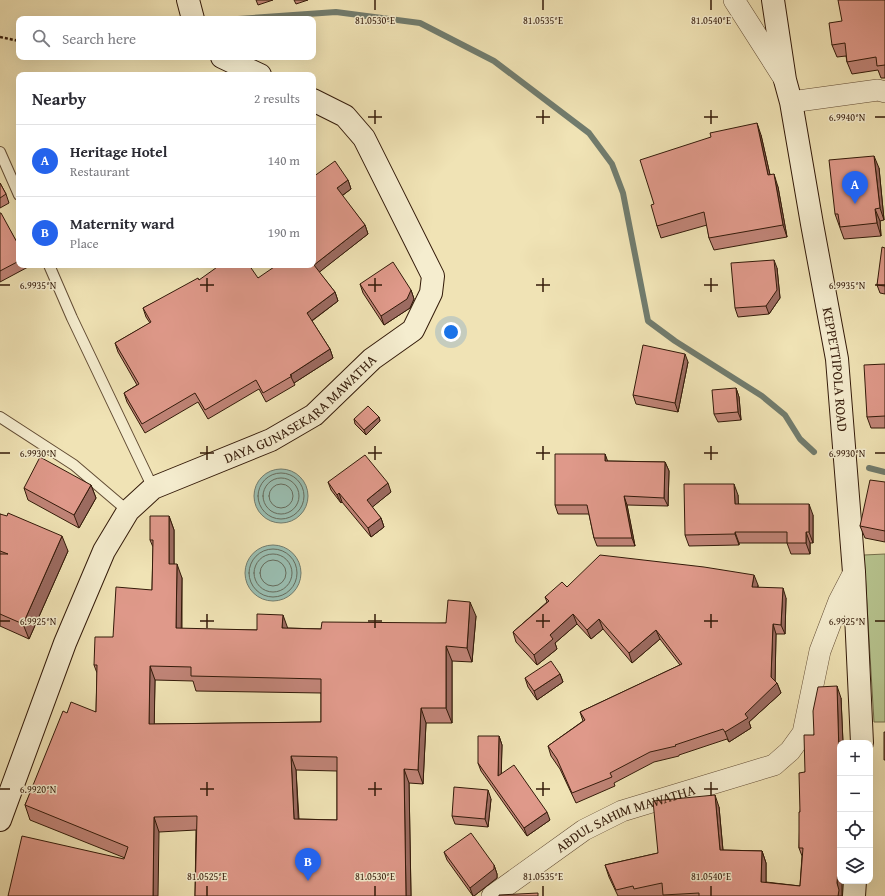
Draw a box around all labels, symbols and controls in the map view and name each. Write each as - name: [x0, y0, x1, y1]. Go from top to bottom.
- text: 81.0530°E: [355, 13, 395, 28]
- text: 81.0535°E: [523, 13, 563, 28]
- text: 81.0540°E: [691, 13, 731, 28]
- search box: [16, 16, 316, 60]
- icon: search: [30, 27, 52, 49]
- text: Search here: [62, 28, 136, 49]
- text: Nearby: [32, 86, 86, 111]
- text: 2 results: [254, 89, 300, 108]
- text: 6.9940°N: [829, 110, 866, 125]
- text: Heritage Hotel: [70, 141, 167, 162]
- text: A: [41, 151, 49, 170]
- text: 140 m: [268, 151, 300, 170]
- text: Restaurant: [70, 162, 130, 181]
- pin: A: [842, 171, 868, 204]
- text: Maternity ward: [70, 213, 174, 234]
- text: B: [41, 223, 49, 242]
- text: 190 m: [268, 223, 300, 242]
- text: Place: [70, 234, 99, 253]
- text: 6.9935°N: [20, 278, 57, 293]
- text: 6.9935°N: [829, 278, 866, 293]
- street label: KEPPETTIPOLA ROAD: [818, 306, 853, 432]
- your location: [441, 322, 461, 342]
- street label: DAYA GUNASEKARA MAWATHA: [221, 350, 381, 468]
- text: 6.9930°N: [20, 446, 57, 461]
- text: 6.9930°N: [829, 446, 866, 461]
- text: 6.9925°N: [20, 614, 57, 629]
- text: 6.9925°N: [829, 614, 866, 629]
- map controls: [837, 740, 873, 884]
- button: +: [837, 740, 873, 776]
- button: −: [837, 776, 873, 812]
- street label: ABDUL SAHIM MAWATHA: [552, 779, 698, 857]
- text: 6.9920°N: [20, 782, 57, 797]
- button: locate: [837, 812, 873, 848]
- pin: B: [295, 848, 321, 881]
- button: layers: [837, 848, 873, 884]
- text: 81.0525°E: [187, 869, 227, 884]
- text: 81.0530°E: [355, 869, 395, 884]
- text: 81.0535°E: [523, 869, 563, 884]
- text: 81.0540°E: [691, 869, 731, 884]

